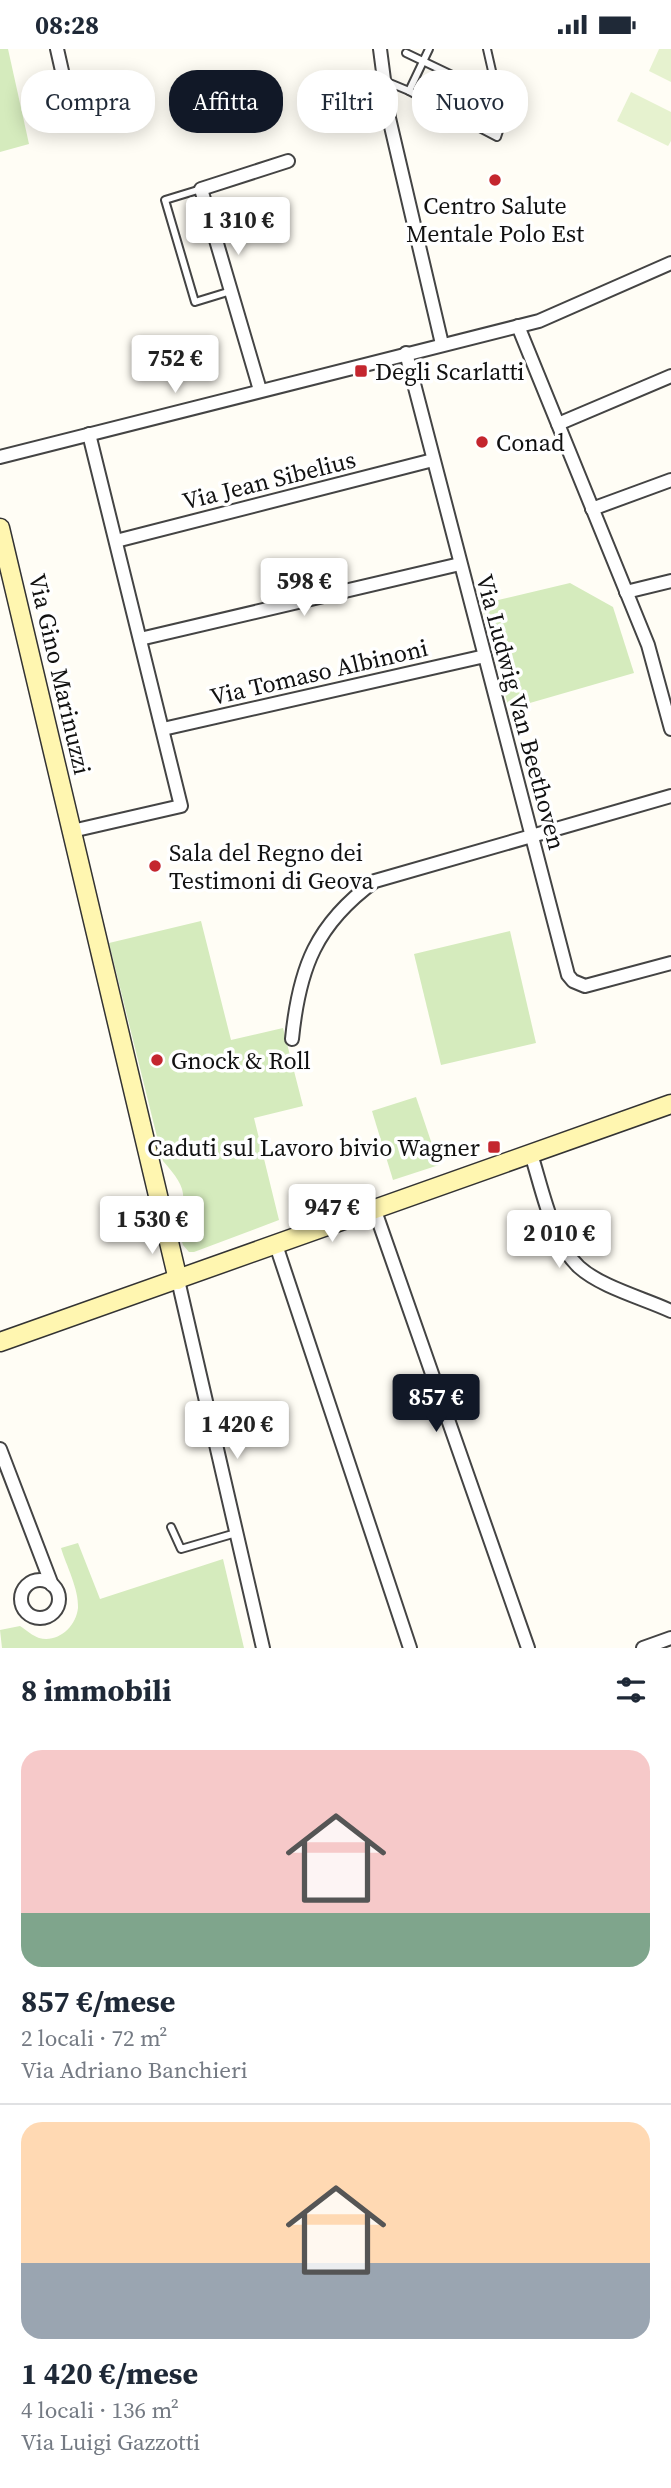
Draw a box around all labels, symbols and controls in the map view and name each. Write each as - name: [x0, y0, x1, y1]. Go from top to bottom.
- text: 08:28: [35, 7, 99, 43]
- chip: Compra: [21, 70, 155, 133]
- chip: Affitta: [169, 70, 283, 133]
- chip: Filtri: [297, 70, 398, 133]
- chip: Nuovo: [412, 70, 528, 133]
- marker: Centro Salute Mentale Polo Est: [487, 172, 503, 188]
- place label: Centro Salute Mentale Polo Est: [406, 189, 584, 250]
- pin: 1 310 €: [173, 197, 303, 257]
- text: 1 310 €: [202, 204, 274, 236]
- pin: 752 €: [126, 335, 224, 395]
- text: 752 €: [148, 342, 202, 374]
- place label: Degli Scarlatti: [375, 355, 524, 388]
- marker: Degli Scarlatti: [353, 363, 369, 379]
- place label: Conad: [496, 426, 565, 459]
- marker: Conad: [474, 434, 490, 450]
- street label: Via Jean Sibelius: [179, 443, 359, 517]
- pin: 598 €: [255, 559, 353, 618]
- text: 598 €: [277, 565, 331, 597]
- street label: Via Gino Marinuzzi: [21, 570, 99, 778]
- street label: Via Ludwig Van Beethoven: [468, 571, 574, 853]
- street label: Via Tomaso Albinoni: [207, 631, 431, 713]
- place label: Sala del Regno dei Testimoni di Geova: [169, 836, 374, 897]
- marker: Sala del Regno dei Testimoni di Geova: [147, 858, 163, 874]
- place label: Gnock & Roll: [171, 1044, 311, 1077]
- marker: Gnock & Roll: [149, 1052, 165, 1068]
- place label: Caduti sul Lavoro bivio Wagner: [147, 1131, 480, 1164]
- marker: Caduti sul Lavoro bivio Wagner: [486, 1139, 502, 1155]
- pin: 947 €: [283, 1185, 381, 1244]
- text: 947 €: [305, 1191, 359, 1223]
- pin: 1 530 €: [87, 1197, 217, 1256]
- text: 1 530 €: [116, 1203, 188, 1235]
- pin: 2 010 €: [494, 1211, 624, 1270]
- text: 2 010 €: [523, 1217, 595, 1249]
- pin: 857 €: [387, 1375, 485, 1434]
- text: 857 €: [409, 1381, 463, 1413]
- pin: 1 420 €: [172, 1401, 302, 1461]
- text: 1 420 €: [201, 1408, 273, 1440]
- text: 8 immobili: [21, 1670, 171, 1711]
- icon: filters: [612, 1671, 650, 1709]
- icon: home: [273, 1795, 399, 1921]
- text: 857 €/mese: [21, 1981, 175, 2022]
- text: 2 locali · 72 m²: [21, 2022, 168, 2054]
- text: Via Adriano Banchieri: [21, 2054, 248, 2086]
- icon: home: [273, 2167, 399, 2293]
- text: 1 420 €/mese: [21, 2353, 198, 2394]
- text: 4 locali · 136 m²: [21, 2394, 179, 2426]
- text: Via Luigi Gazzotti: [21, 2426, 200, 2458]

